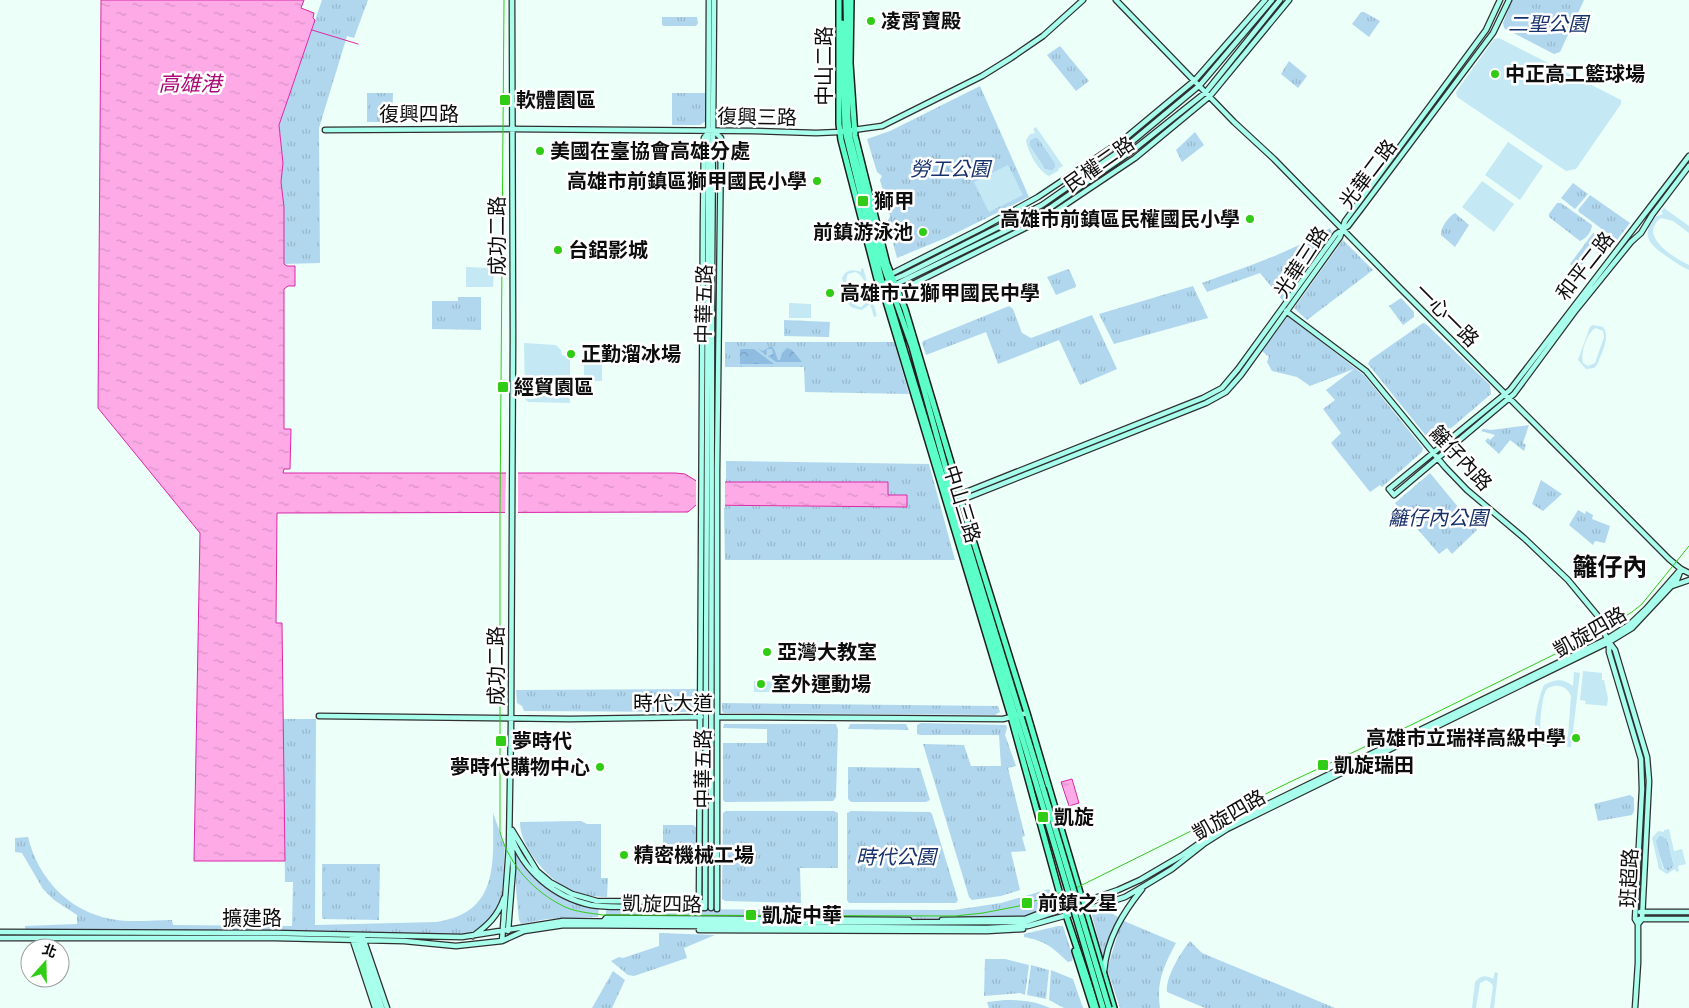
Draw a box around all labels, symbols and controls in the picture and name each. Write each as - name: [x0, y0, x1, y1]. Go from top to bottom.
- place label: 凌霄寶殿: [881, 9, 961, 33]
- park label: 二聖公園: [1508, 12, 1591, 36]
- marker: 凌霄寶殿: [865, 15, 877, 27]
- street label: 中山二路: [812, 26, 836, 106]
- place label: 中正高工籃球場: [1505, 62, 1645, 86]
- marker: 中正高工籃球場: [1489, 68, 1501, 80]
- water label: 高雄港: [159, 71, 224, 96]
- place label: 軟體園區: [516, 88, 596, 112]
- marker: 軟體園區: [498, 93, 512, 107]
- street label: 復興四路: [379, 102, 459, 126]
- street label: 復興三路: [717, 104, 797, 130]
- street label: 民權二路: [1059, 131, 1139, 197]
- street label: 光華二路: [1334, 135, 1402, 213]
- place label: 美國在臺協會高雄分處: [550, 139, 750, 163]
- marker: 美國在臺協會高雄分處: [534, 145, 546, 157]
- park label: 勞工公園: [910, 157, 993, 181]
- place label: 高雄市前鎮區獅甲國民小學: [567, 169, 807, 193]
- marker: 高雄市前鎮區獅甲國民小學: [811, 175, 823, 187]
- place label: 獅甲: [874, 189, 914, 213]
- marker: 獅甲: [856, 194, 870, 208]
- street label: 成功二路: [485, 196, 509, 276]
- place label: 高雄市前鎮區民權國民小學: [1000, 207, 1240, 231]
- marker: 高雄市前鎮區民權國民小學: [1244, 213, 1256, 225]
- place label: 前鎮游泳池: [813, 220, 913, 244]
- street label: 光華三路: [1269, 222, 1333, 302]
- marker: 前鎮游泳池: [917, 226, 929, 238]
- street label: 和平二路: [1551, 227, 1619, 305]
- place label: 台鋁影城: [568, 238, 648, 262]
- marker: 台鋁影城: [552, 244, 564, 256]
- street label: 中華五路: [691, 264, 717, 344]
- street label: 一心一路: [1410, 278, 1484, 352]
- place label: 高雄市立獅甲國民中學: [840, 281, 1040, 305]
- marker: 高雄市立獅甲國民中學: [824, 287, 836, 299]
- place label: 正勤溜冰場: [581, 342, 681, 366]
- marker: 正勤溜冰場: [565, 348, 577, 360]
- place label: 經貿園區: [514, 375, 594, 399]
- marker: 經貿園區: [496, 380, 510, 394]
- street label: 籬仔內路: [1425, 421, 1497, 495]
- street label: 中山三路: [939, 462, 985, 546]
- park label: 籬仔內公園: [1388, 506, 1491, 530]
- district label: 籬仔內: [1572, 552, 1648, 582]
- street label: 凱旋四路: [1549, 602, 1631, 662]
- street label: 成功二路: [484, 626, 508, 706]
- place label: 亞灣大教室: [777, 640, 877, 664]
- marker: 亞灣大教室: [761, 646, 773, 658]
- place label: 室外運動場: [771, 672, 871, 696]
- marker: 室外運動場: [755, 678, 767, 690]
- street label: 時代大道: [633, 691, 713, 715]
- place label: 高雄市立瑞祥高級中學: [1366, 726, 1566, 750]
- place label: 夢時代: [512, 729, 572, 753]
- street label: 中華五路: [691, 729, 715, 809]
- marker: 高雄市立瑞祥高級中學: [1570, 732, 1582, 744]
- marker: 夢時代: [494, 734, 508, 748]
- place label: 凱旋瑞田: [1334, 753, 1414, 777]
- place label: 夢時代購物中心: [450, 755, 590, 779]
- marker: 凱旋瑞田: [1316, 758, 1330, 772]
- marker: 夢時代購物中心: [594, 761, 606, 773]
- street label: 凱旋四路: [1188, 785, 1270, 845]
- place label: 凱旋: [1054, 805, 1094, 829]
- marker: 凱旋: [1036, 810, 1050, 824]
- place label: 精密機械工場: [634, 843, 754, 867]
- park label: 時代公園: [856, 845, 939, 869]
- street label: 班超路: [1615, 847, 1643, 909]
- marker: 精密機械工場: [618, 849, 630, 861]
- street label: 凱旋四路: [622, 891, 702, 917]
- place label: 前鎮之星: [1038, 891, 1118, 915]
- marker: 前鎮之星: [1020, 896, 1034, 910]
- place label: 凱旋中華: [762, 903, 842, 927]
- street label: 擴建路: [222, 906, 282, 930]
- marker: 凱旋中華: [744, 908, 758, 922]
- north arrow: [20, 938, 70, 988]
- text: 北: [40, 941, 59, 962]

